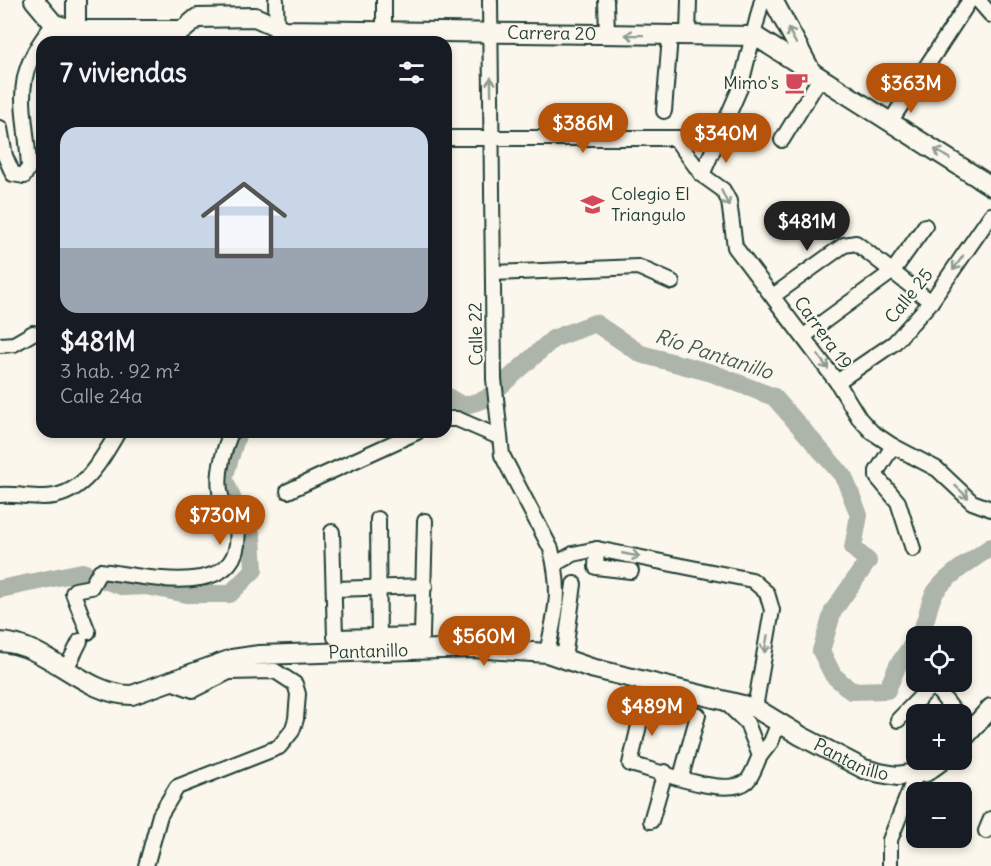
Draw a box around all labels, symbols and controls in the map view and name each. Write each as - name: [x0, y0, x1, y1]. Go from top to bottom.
- street label: Carrera 20: [507, 21, 597, 45]
- one-way arrow: [786, 28, 797, 46]
- one-way arrow: [624, 29, 644, 41]
- text: 7 viviendas: [60, 56, 187, 89]
- icon: filters: [395, 56, 428, 89]
- pin: $363M: [869, 63, 953, 114]
- cafe icon: Mimo's: [784, 70, 810, 96]
- text: $363M: [880, 70, 942, 95]
- place label: Mimo's: [723, 71, 779, 94]
- one-way arrow: [485, 76, 497, 96]
- pin: $386M: [541, 103, 625, 154]
- text: $386M: [552, 110, 614, 135]
- pin: $340M: [684, 113, 768, 164]
- text: $340M: [694, 120, 758, 145]
- one-way arrow: [933, 148, 950, 161]
- icon: home: [190, 166, 298, 274]
- place label: Colegio El Triangulo: [611, 182, 690, 226]
- one-way arrow: [720, 189, 732, 207]
- school or university icon: Colegio El Triangulo: [580, 191, 606, 217]
- pin: $481M: [765, 201, 849, 252]
- text: $481M: [778, 208, 836, 233]
- one-way arrow: [952, 254, 964, 270]
- street label: Calle 25: [879, 263, 938, 328]
- street label: Carrera 19: [789, 292, 858, 374]
- street label: Calle 22: [463, 302, 488, 366]
- water label: Río Pantanillo: [652, 323, 778, 385]
- text: $481M: [60, 325, 136, 358]
- one-way arrow: [816, 353, 829, 369]
- text: 3 hab. · 92 m²: [60, 358, 180, 383]
- text: Calle 24a: [60, 383, 143, 408]
- one-way arrow: [954, 485, 969, 499]
- pin: $730M: [178, 495, 262, 546]
- text: $730M: [189, 502, 251, 527]
- one-way arrow: [621, 550, 640, 561]
- pin: $560M: [442, 616, 526, 667]
- text: $560M: [452, 623, 516, 648]
- map controls: [906, 626, 972, 848]
- button: locate: [906, 626, 972, 692]
- one-way arrow: [761, 633, 772, 653]
- street label: Pantanillo: [328, 638, 409, 664]
- pin: $489M: [610, 686, 694, 737]
- text: $489M: [621, 693, 683, 718]
- button: +: [906, 704, 972, 770]
- street label: Pantanillo: [810, 733, 890, 785]
- button: −: [906, 782, 972, 848]

